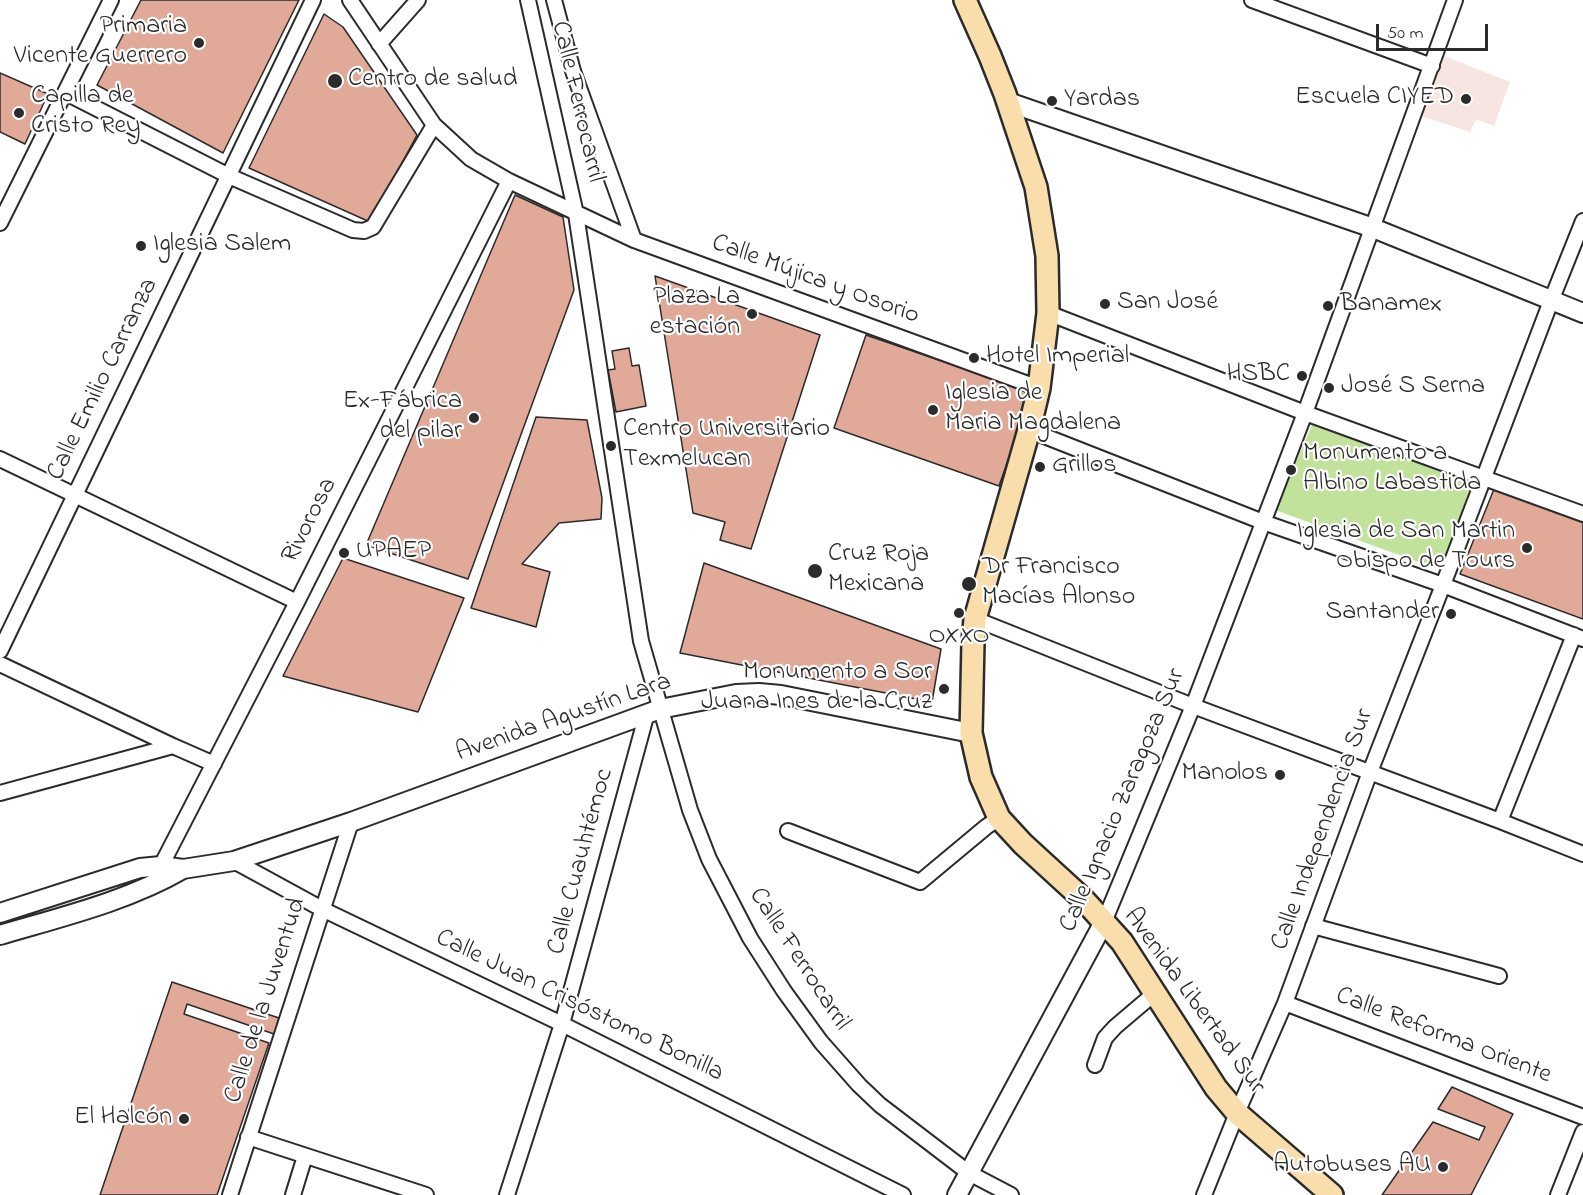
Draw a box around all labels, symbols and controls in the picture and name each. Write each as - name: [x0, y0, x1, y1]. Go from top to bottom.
- place label: Primaria Vicente Guerrero: [14, 12, 187, 74]
- scale bar: [1379, 12, 1492, 50]
- street label: Calle Ferrocarril: [542, 19, 610, 185]
- text: 50 m: [1387, 21, 1424, 47]
- marker: Primaria Vicente Guerrero: [192, 36, 206, 50]
- place label: Centro de salud: [348, 65, 517, 97]
- marker: Centro de salud: [326, 72, 344, 90]
- place label: Capilla de Cristo Rey: [31, 82, 140, 144]
- place label: Escuela CIYED: [1295, 83, 1454, 115]
- place label: Yardas: [1064, 85, 1140, 117]
- marker: Escuela CIYED: [1459, 92, 1473, 106]
- marker: Yardas: [1045, 94, 1059, 108]
- marker: Capilla de Cristo Rey: [12, 106, 26, 120]
- street label: Calle Mújica y Osorio: [707, 229, 923, 333]
- place label: Iglesia Salem: [153, 230, 291, 262]
- marker: Iglesia Salem: [134, 239, 148, 253]
- street label: Calle Emilio Carranza: [42, 274, 166, 486]
- place label: Plaza La estación: [650, 283, 740, 344]
- place label: San José: [1117, 288, 1218, 320]
- place label: Banamex: [1340, 290, 1442, 322]
- marker: San José: [1098, 297, 1112, 311]
- marker: Banamex: [1321, 299, 1335, 313]
- marker: Plaza La estación: [745, 307, 759, 321]
- place label: Hotel Imperial: [986, 342, 1129, 374]
- marker: Hotel Imperial: [967, 351, 981, 365]
- place label: HSBC: [1226, 360, 1290, 392]
- marker: HSBC: [1295, 369, 1309, 383]
- place label: José S Serna: [1341, 372, 1485, 404]
- place label: Iglesia de Maria Magdalena: [945, 379, 1121, 440]
- marker: José S Serna: [1322, 381, 1336, 395]
- place label: Ex-Fábrica del pilar: [343, 387, 462, 448]
- marker: Iglesia de Maria Magdalena: [926, 403, 940, 417]
- marker: Ex-Fábrica del pilar: [467, 411, 481, 425]
- place label: Centro Universitario Texmelucan: [623, 415, 830, 476]
- marker: Centro Universitario Texmelucan: [604, 439, 618, 453]
- place label: Monumento a Albino Labastida: [1303, 439, 1481, 500]
- place label: Grillos: [1052, 451, 1117, 483]
- marker: Grillos: [1033, 460, 1047, 474]
- marker: Monumento a Albino Labastida: [1284, 463, 1298, 477]
- street label: Rivorosa: [276, 473, 346, 569]
- place label: Iglesia de San Martin Obispo de Tours: [1297, 517, 1515, 578]
- place label: UPAEP: [356, 537, 431, 569]
- place label: Cruz Roja Mexicana: [828, 540, 929, 602]
- marker: Iglesia de San Martin Obispo de Tours: [1520, 541, 1534, 555]
- marker: UPAEP: [337, 546, 351, 560]
- place label: Dr Francisco Macías Alonso: [982, 553, 1135, 614]
- marker: Cruz Roja Mexicana: [806, 562, 824, 580]
- marker: Dr Francisco Macías Alonso: [960, 575, 978, 593]
- place label: Santander: [1326, 598, 1439, 630]
- marker: OXXO: [952, 606, 966, 620]
- marker: Santander: [1444, 607, 1458, 621]
- place label: OXXO: [929, 622, 989, 654]
- place label: Monumento a Sor Juana Ines de la Cruz: [701, 658, 932, 720]
- street label: Calle Ignacio Zaragoza Sur: [1054, 665, 1194, 937]
- street label: Avenida Agustín Lara: [452, 668, 676, 770]
- marker: Monumento a Sor Juana Ines de la Cruz: [937, 682, 951, 696]
- street label: Calle Independencia Sur: [1266, 705, 1382, 955]
- place label: Manolos: [1181, 759, 1268, 791]
- street label: Calle Cuauhtémoc: [542, 766, 622, 958]
- marker: Manolos: [1273, 768, 1287, 782]
- street label: Calle Ferrocarril: [740, 883, 856, 1037]
- street label: Calle de la Juventud: [219, 895, 315, 1107]
- street label: Avenida Libertad Sur: [1115, 903, 1271, 1101]
- street label: Calle Juan Crisóstomo Bonilla: [430, 924, 728, 1090]
- street label: Calle Reforma Oriente: [1331, 981, 1555, 1093]
- place label: El Halcón: [74, 1103, 172, 1135]
- marker: El Halcón: [177, 1112, 191, 1126]
- place label: Autobuses AU: [1273, 1151, 1431, 1183]
- marker: Autobuses AU: [1436, 1160, 1450, 1174]

